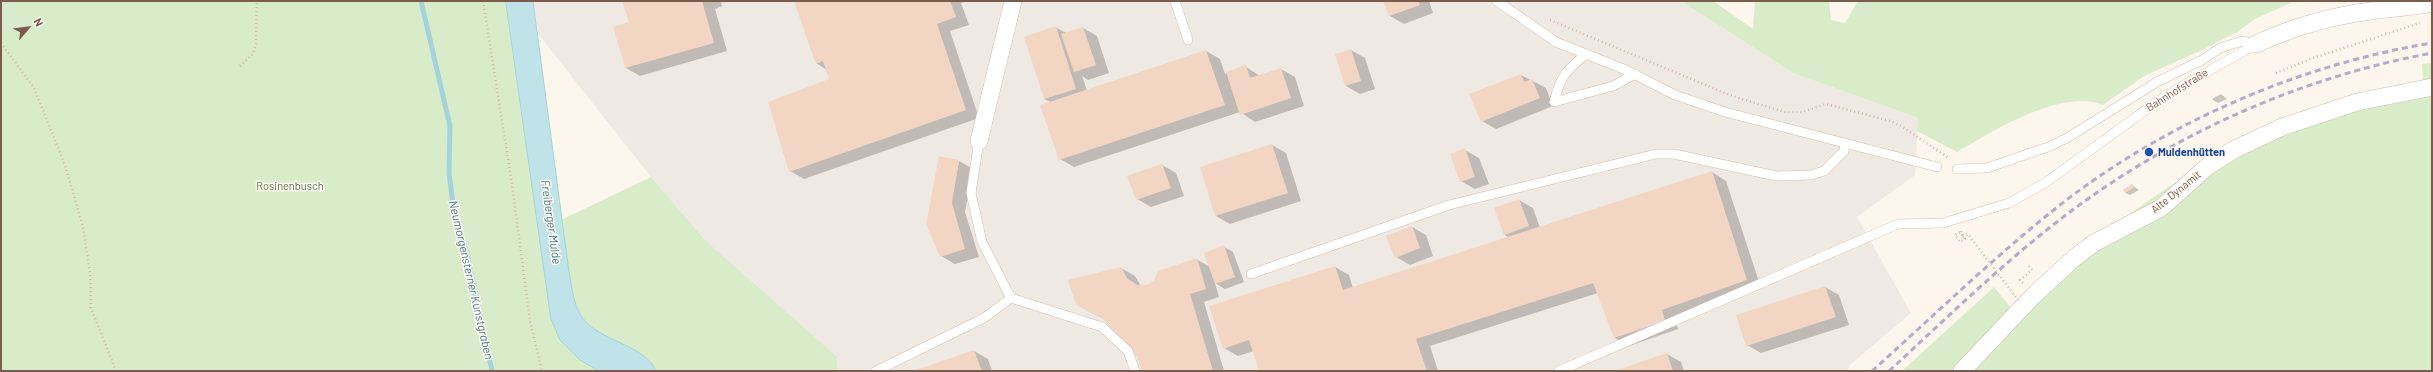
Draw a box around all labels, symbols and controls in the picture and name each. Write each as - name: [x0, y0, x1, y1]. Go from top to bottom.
- north arrow: [8, 8, 48, 48]
- text: N: [32, 16, 46, 28]
- street label: Bahnhofstraße: [2144, 66, 2210, 114]
- place label: Muldenhütten: [2158, 145, 2225, 159]
- marker: Muldenhütten: [2143, 146, 2155, 158]
- street label: Alte Dynamit: [2148, 168, 2204, 216]
- park label: Rosinenbusch: [256, 179, 324, 193]
- water label: Freiberger Mulde: [538, 179, 564, 265]
- water label: Neumorgensterner Kunstgraben: [446, 199, 496, 361]

